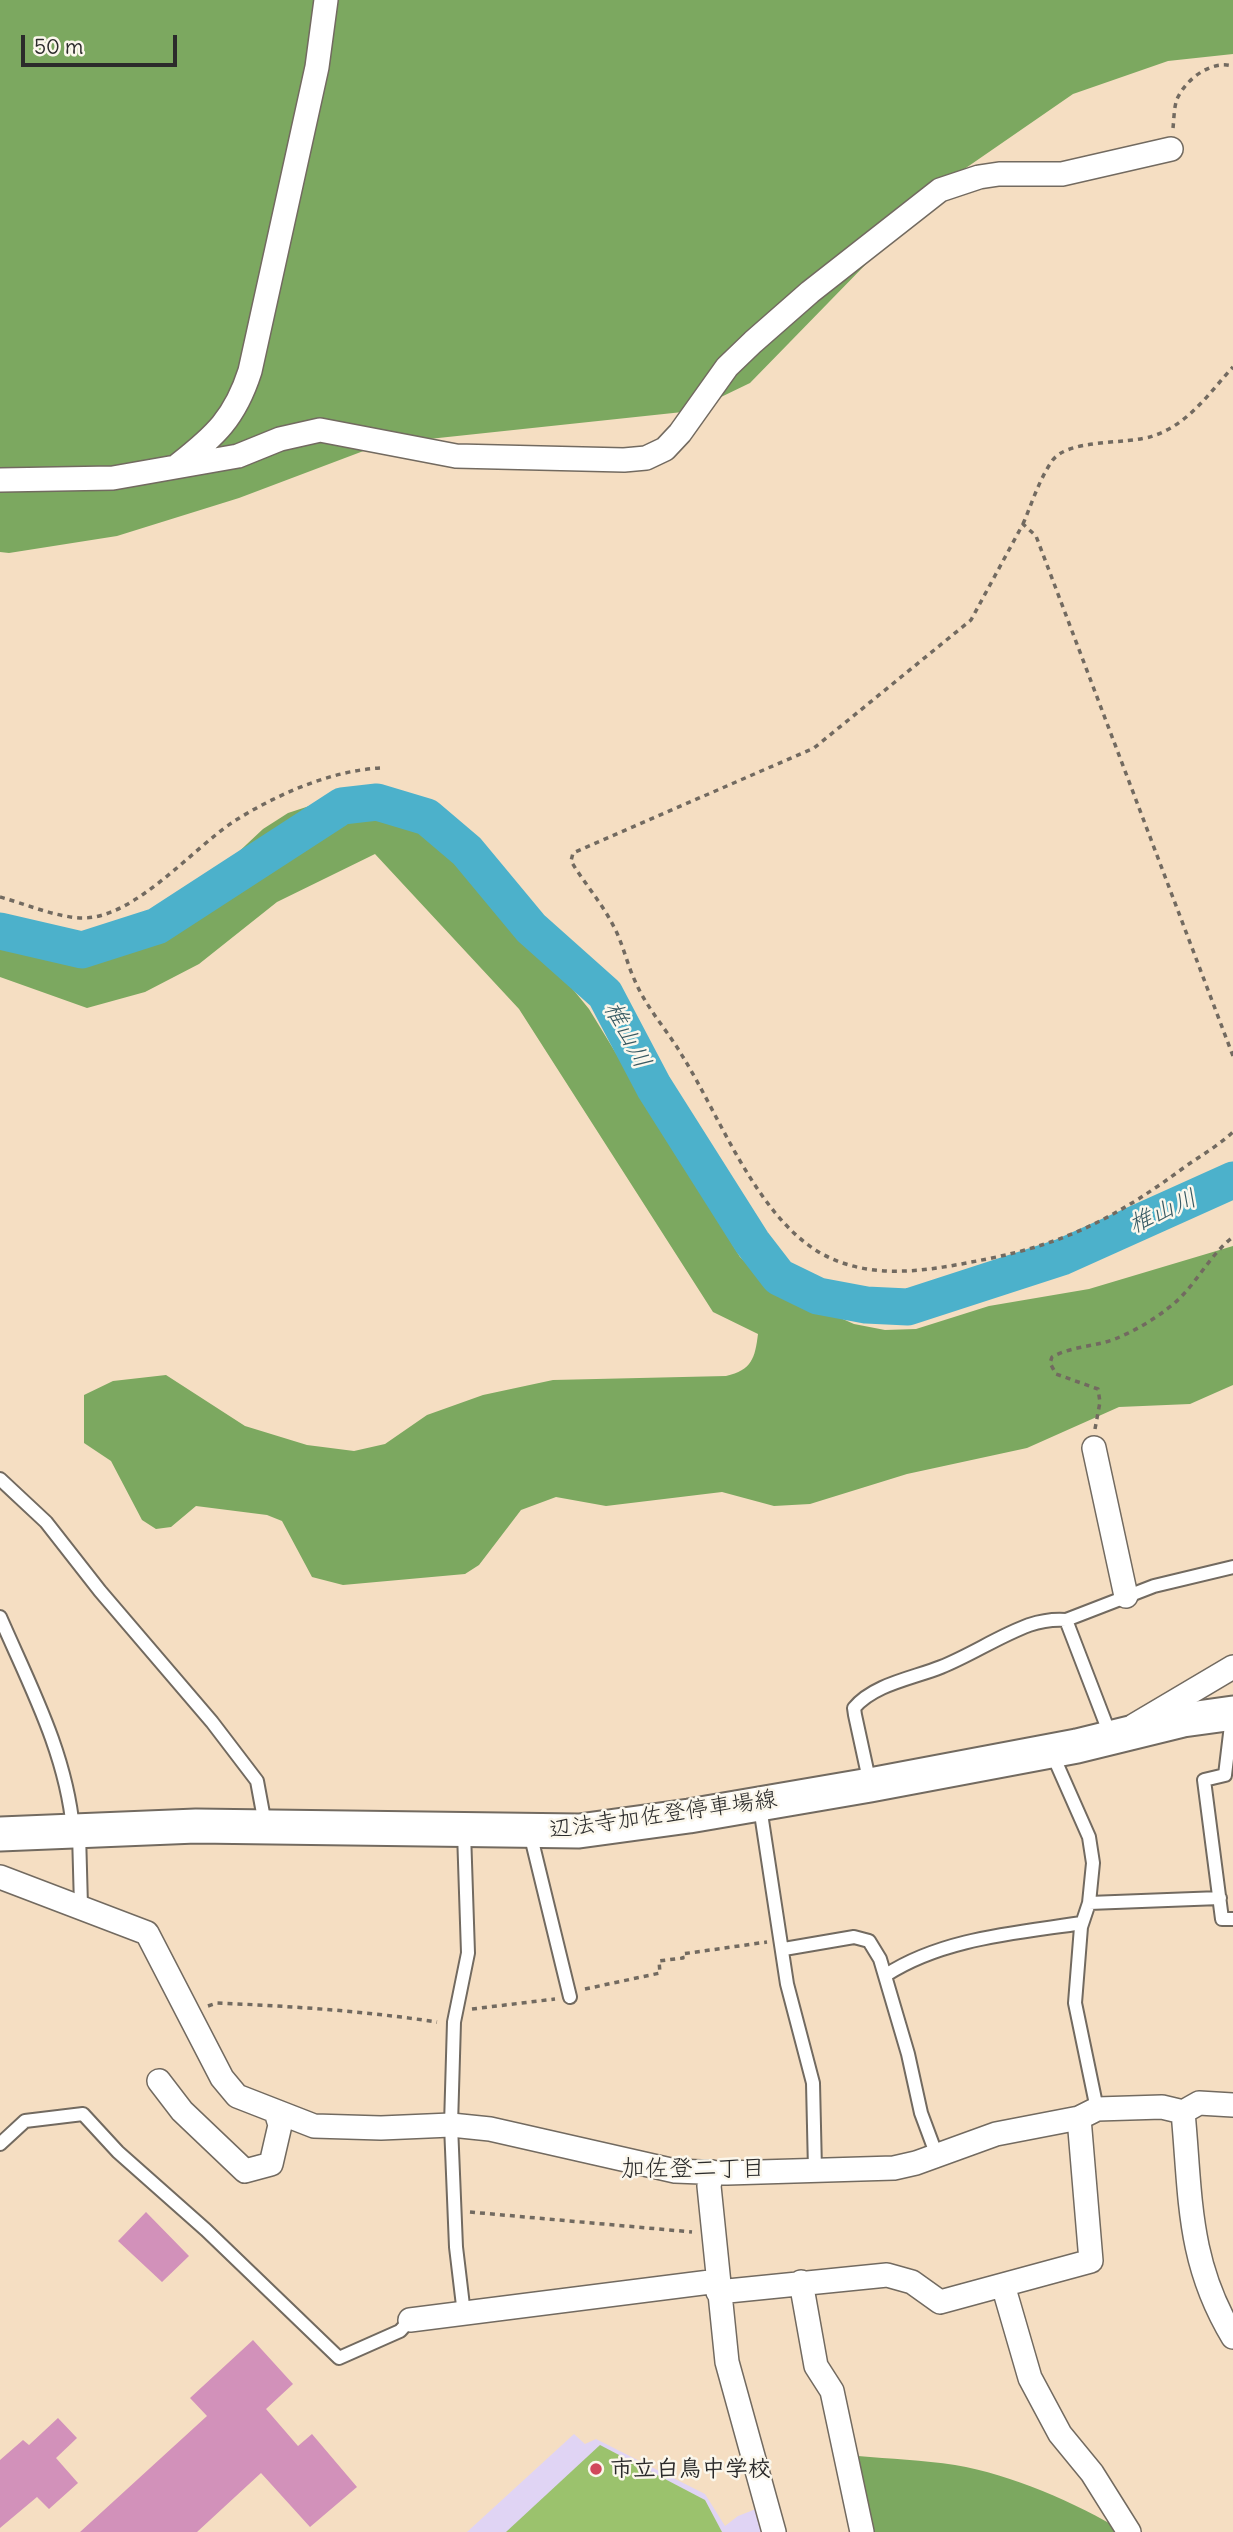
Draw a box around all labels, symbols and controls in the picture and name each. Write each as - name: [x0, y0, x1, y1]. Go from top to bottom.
- scale bar: [24, 21, 180, 65]
- text: 50 m: [34, 33, 83, 60]
- water label: 椎山川: [597, 996, 657, 1074]
- water label: 椎山川: [1124, 1184, 1202, 1240]
- street label: 辺法寺加佐登停車場線: [547, 1785, 779, 1845]
- district label: 加佐登二丁目: [621, 2155, 765, 2183]
- place label: 市立白鳥中学校: [610, 2455, 771, 2483]
- marker: 市立白鳥中学校: [588, 2461, 604, 2477]

